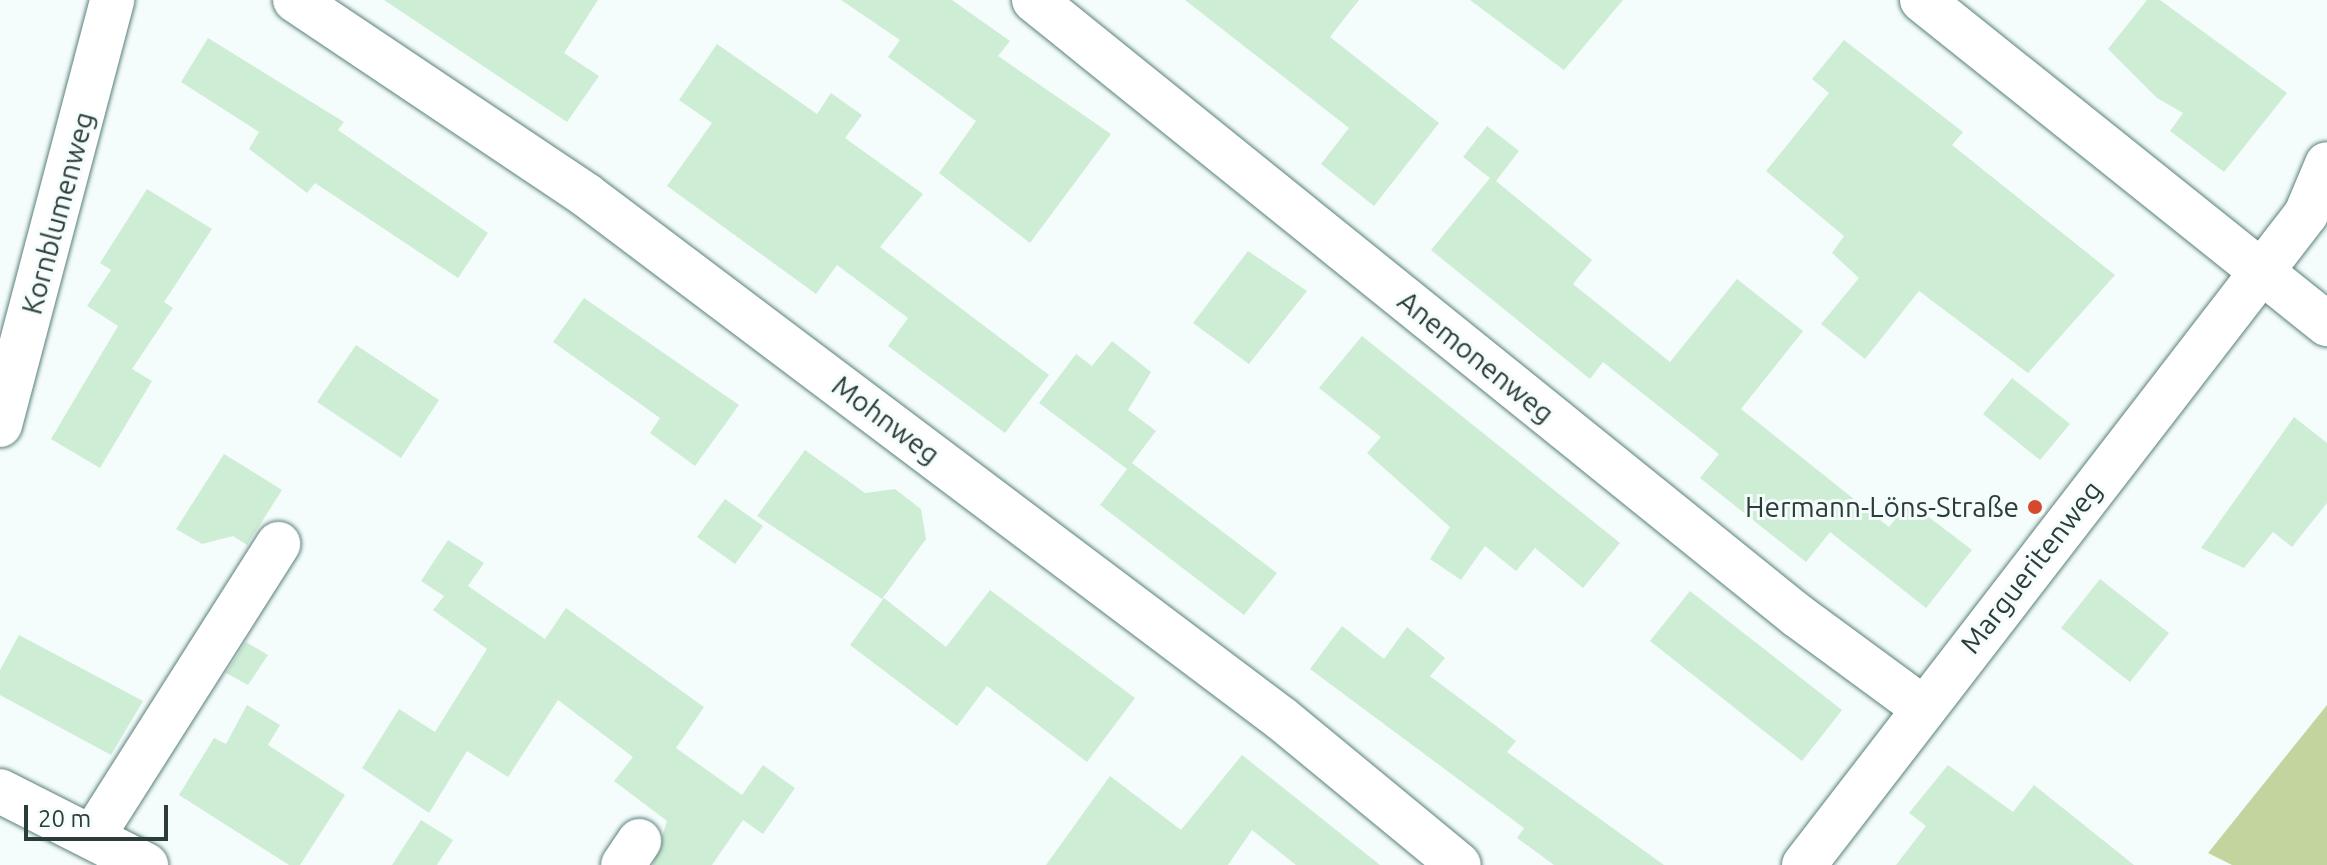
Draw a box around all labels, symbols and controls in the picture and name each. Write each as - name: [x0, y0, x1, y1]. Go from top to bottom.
- street label: Kornblumenweg: [15, 108, 101, 318]
- street label: Anemonenweg: [1391, 284, 1561, 430]
- street label: Mohnweg: [826, 369, 946, 471]
- street label: Margueritenweg: [1953, 474, 2109, 660]
- place label: Hermann-Löns-Straße: [1745, 490, 2019, 524]
- marker: Hermann-Löns-Straße: [2026, 498, 2044, 516]
- scale bar: [28, 789, 172, 839]
- text: 20 m: [38, 805, 91, 832]

